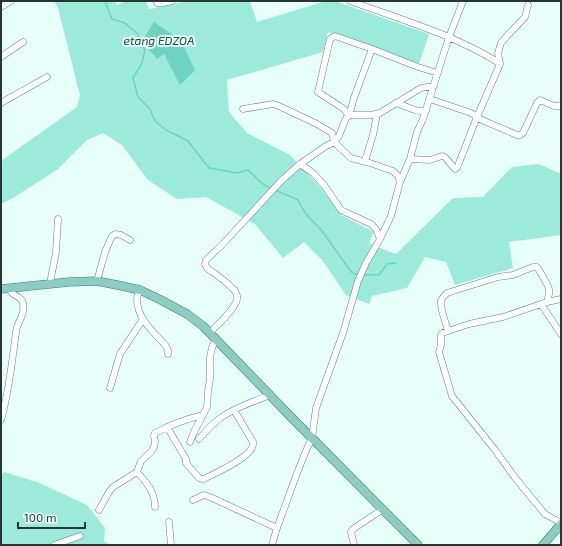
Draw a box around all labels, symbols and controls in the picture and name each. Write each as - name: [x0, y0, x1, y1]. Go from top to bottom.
- water label: etang EDZOA: [124, 33, 194, 47]
- scale bar: [18, 504, 85, 530]
- text: 100 m: [24, 510, 56, 524]

